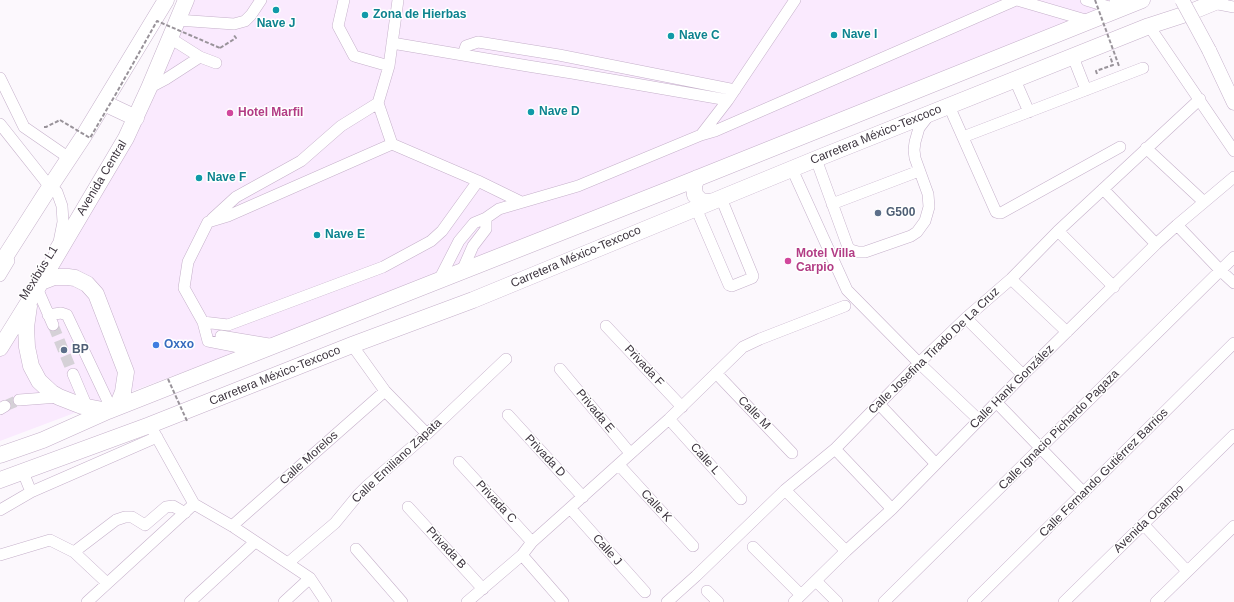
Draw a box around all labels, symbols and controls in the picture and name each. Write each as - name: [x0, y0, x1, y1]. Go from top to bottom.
- marker: Nave J: [271, 5, 281, 15]
- place label: Zona de Hierbas: [373, 8, 466, 22]
- marker: Zona de Hierbas: [360, 10, 370, 20]
- place label: Nave J: [257, 17, 295, 31]
- place label: Nave I: [842, 28, 877, 42]
- place label: Nave C: [679, 29, 720, 43]
- marker: Nave I: [829, 30, 839, 40]
- marker: Nave C: [666, 31, 676, 41]
- street label: Carretera México-Texcoco: [808, 102, 944, 168]
- place label: Nave D: [539, 105, 580, 119]
- place label: Hotel Marfil: [238, 106, 303, 120]
- marker: Nave D: [526, 107, 536, 117]
- marker: Hotel Marfil: [225, 108, 235, 118]
- street label: Avenida Central: [74, 138, 130, 218]
- place label: Nave F: [207, 171, 246, 185]
- marker: Nave F: [194, 173, 204, 183]
- place label: G500: [886, 206, 915, 220]
- marker: G500: [873, 208, 883, 218]
- street label: Carretera México-Texcoco: [509, 223, 643, 291]
- place label: Nave E: [325, 228, 365, 242]
- marker: Nave E: [312, 230, 322, 240]
- street label: Mexibús L1: [17, 243, 61, 303]
- place label: Motel Villa Carpio: [796, 247, 855, 275]
- marker: Motel Villa Carpio: [783, 256, 793, 266]
- street label: Calle Josefina Tirado De La Cruz: [866, 285, 1002, 417]
- place label: Oxxo: [164, 338, 194, 352]
- marker: Oxxo: [151, 340, 161, 350]
- street label: Privada F: [621, 342, 667, 390]
- street label: Calle Hank González: [967, 342, 1057, 432]
- place label: BP: [72, 343, 89, 357]
- street label: Carretera México-Texcoco: [207, 343, 343, 409]
- marker: BP: [59, 345, 69, 355]
- street label: Calle Ignacio Pichardo Pagaza: [996, 367, 1122, 493]
- street label: Privada E: [573, 386, 617, 436]
- street label: Calle M: [735, 393, 773, 433]
- street label: Calle Fernando Gutiérrez Barrios: [1037, 406, 1171, 540]
- street label: Calle Emiliano Zapata: [349, 416, 445, 506]
- street label: Calle Morelos: [277, 428, 341, 488]
- street label: Privada D: [522, 432, 568, 480]
- street label: Calle L: [687, 440, 723, 478]
- street label: Privada C: [473, 478, 519, 526]
- street label: Avenida Ocampo: [1111, 482, 1187, 556]
- street label: Calle K: [638, 487, 674, 525]
- street label: Privada B: [423, 524, 469, 572]
- street label: Calle J: [589, 532, 625, 568]

